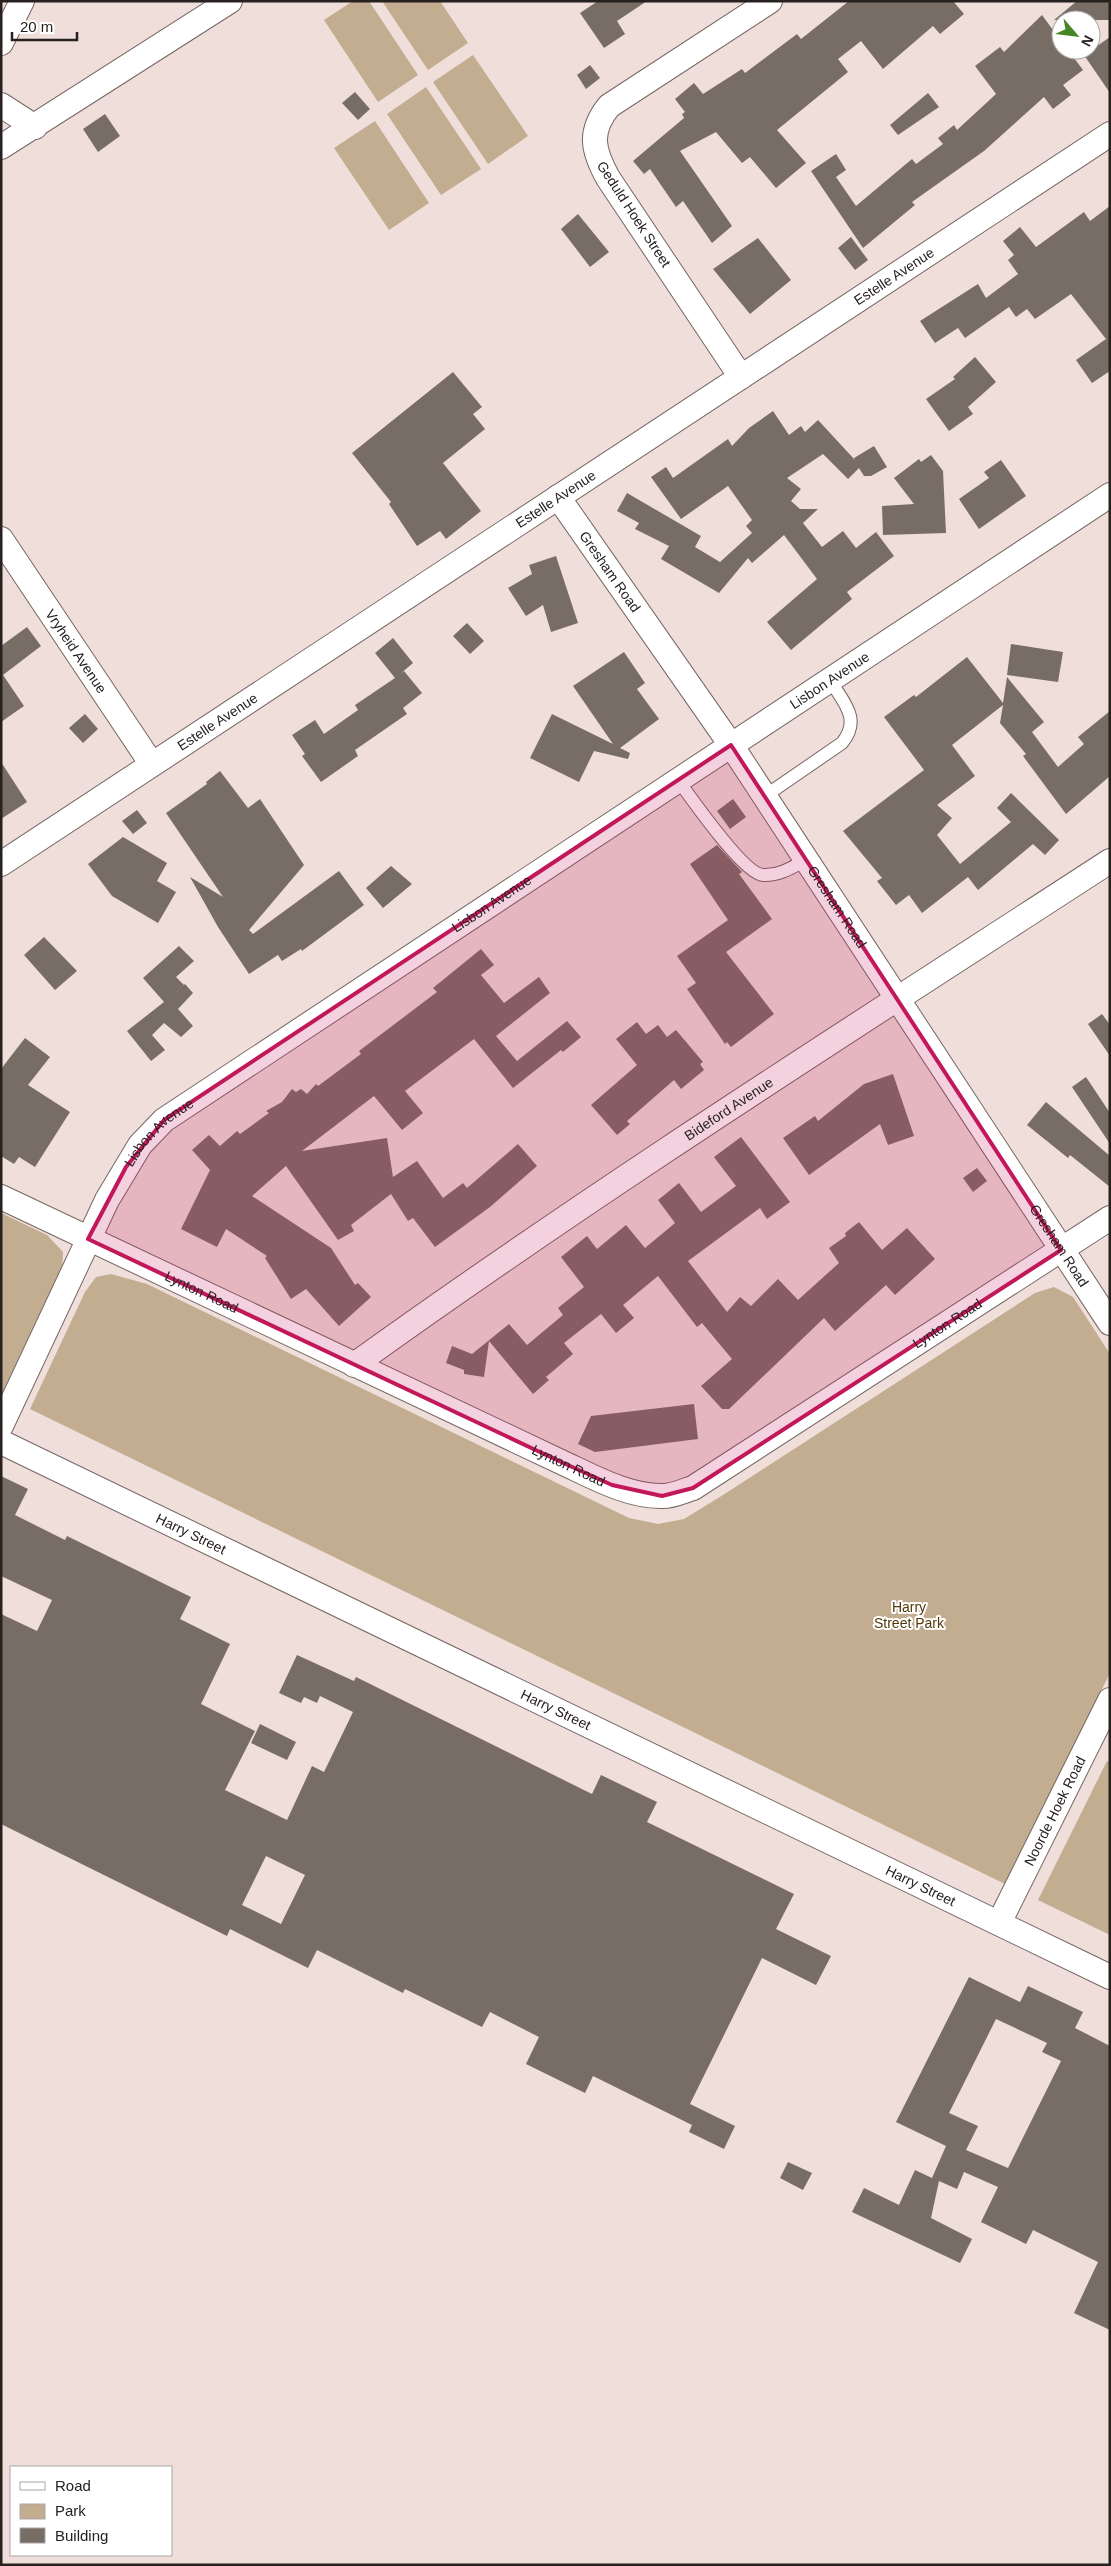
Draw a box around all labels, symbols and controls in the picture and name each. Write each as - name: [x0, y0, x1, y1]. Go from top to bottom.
- scale bar: [12, 10, 78, 42]
- north arrow: [1051, 10, 1101, 60]
- text: 20 m: [20, 18, 53, 35]
- text: N: [1078, 33, 1097, 49]
- street label: Geduld Hoek Street: [594, 158, 674, 270]
- street label: Estelle Avenue: [851, 244, 937, 308]
- street label: Estelle Avenue: [513, 467, 599, 531]
- street label: Gresham Road: [576, 528, 644, 615]
- street label: Vryheid Avenue: [42, 606, 110, 696]
- street label: Lisbon Avenue: [787, 648, 872, 712]
- street label: Estelle Avenue: [174, 689, 261, 754]
- street label: Gresham Road: [804, 863, 870, 951]
- street label: Lisbon Avenue: [449, 872, 534, 936]
- street label: Bideford Avenue: [681, 1074, 776, 1144]
- street label: Lisbon Avenue: [121, 1095, 196, 1169]
- street label: Gresham Road: [1027, 1201, 1092, 1290]
- street label: Lynton Road: [163, 1268, 241, 1316]
- street label: Lynton Road: [910, 1295, 985, 1352]
- street label: Lynton Road: [530, 1441, 608, 1490]
- street label: Harry Street: [154, 1510, 229, 1557]
- park label: Harry Street Park: [874, 1599, 945, 1631]
- street label: Harry Street: [518, 1686, 593, 1733]
- street label: Noorde Hoek Road: [1021, 1754, 1089, 1868]
- street label: Harry Street: [883, 1862, 958, 1909]
- legend: [10, 2466, 172, 2556]
- text: Road: [55, 2477, 91, 2494]
- text: Park: [55, 2502, 86, 2519]
- text: Building: [55, 2527, 108, 2544]

